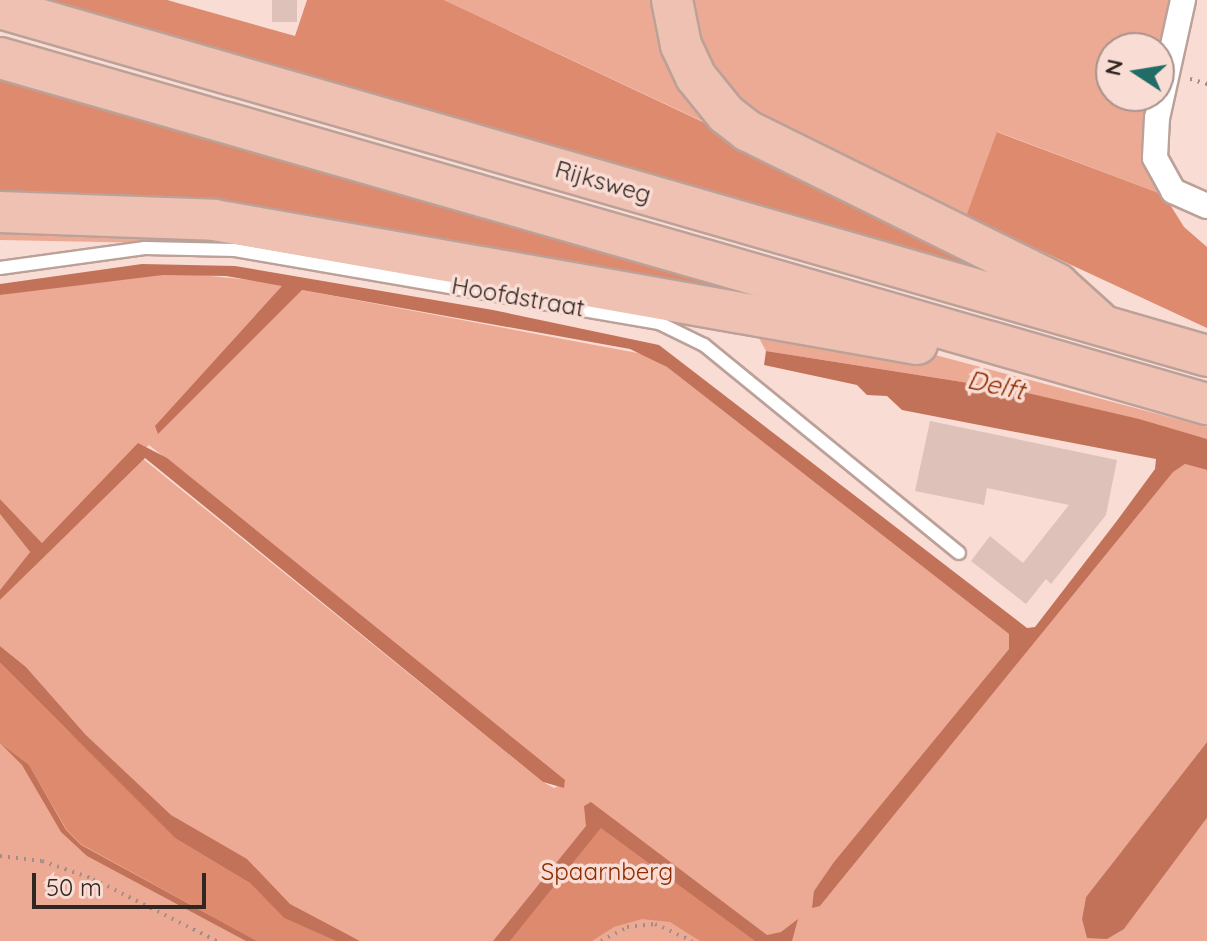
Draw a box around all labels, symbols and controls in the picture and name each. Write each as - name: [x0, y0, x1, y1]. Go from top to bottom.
- north arrow: [1095, 32, 1175, 112]
- text: N: [1098, 57, 1129, 78]
- street label: Rijksweg: [552, 155, 654, 209]
- street label: Hoofdstraat: [449, 271, 587, 323]
- water label: Delft: [964, 364, 1028, 406]
- scale bar: [36, 857, 210, 907]
- park label: Spaarnberg: [541, 858, 673, 886]
- text: 50 m: [46, 872, 102, 902]

